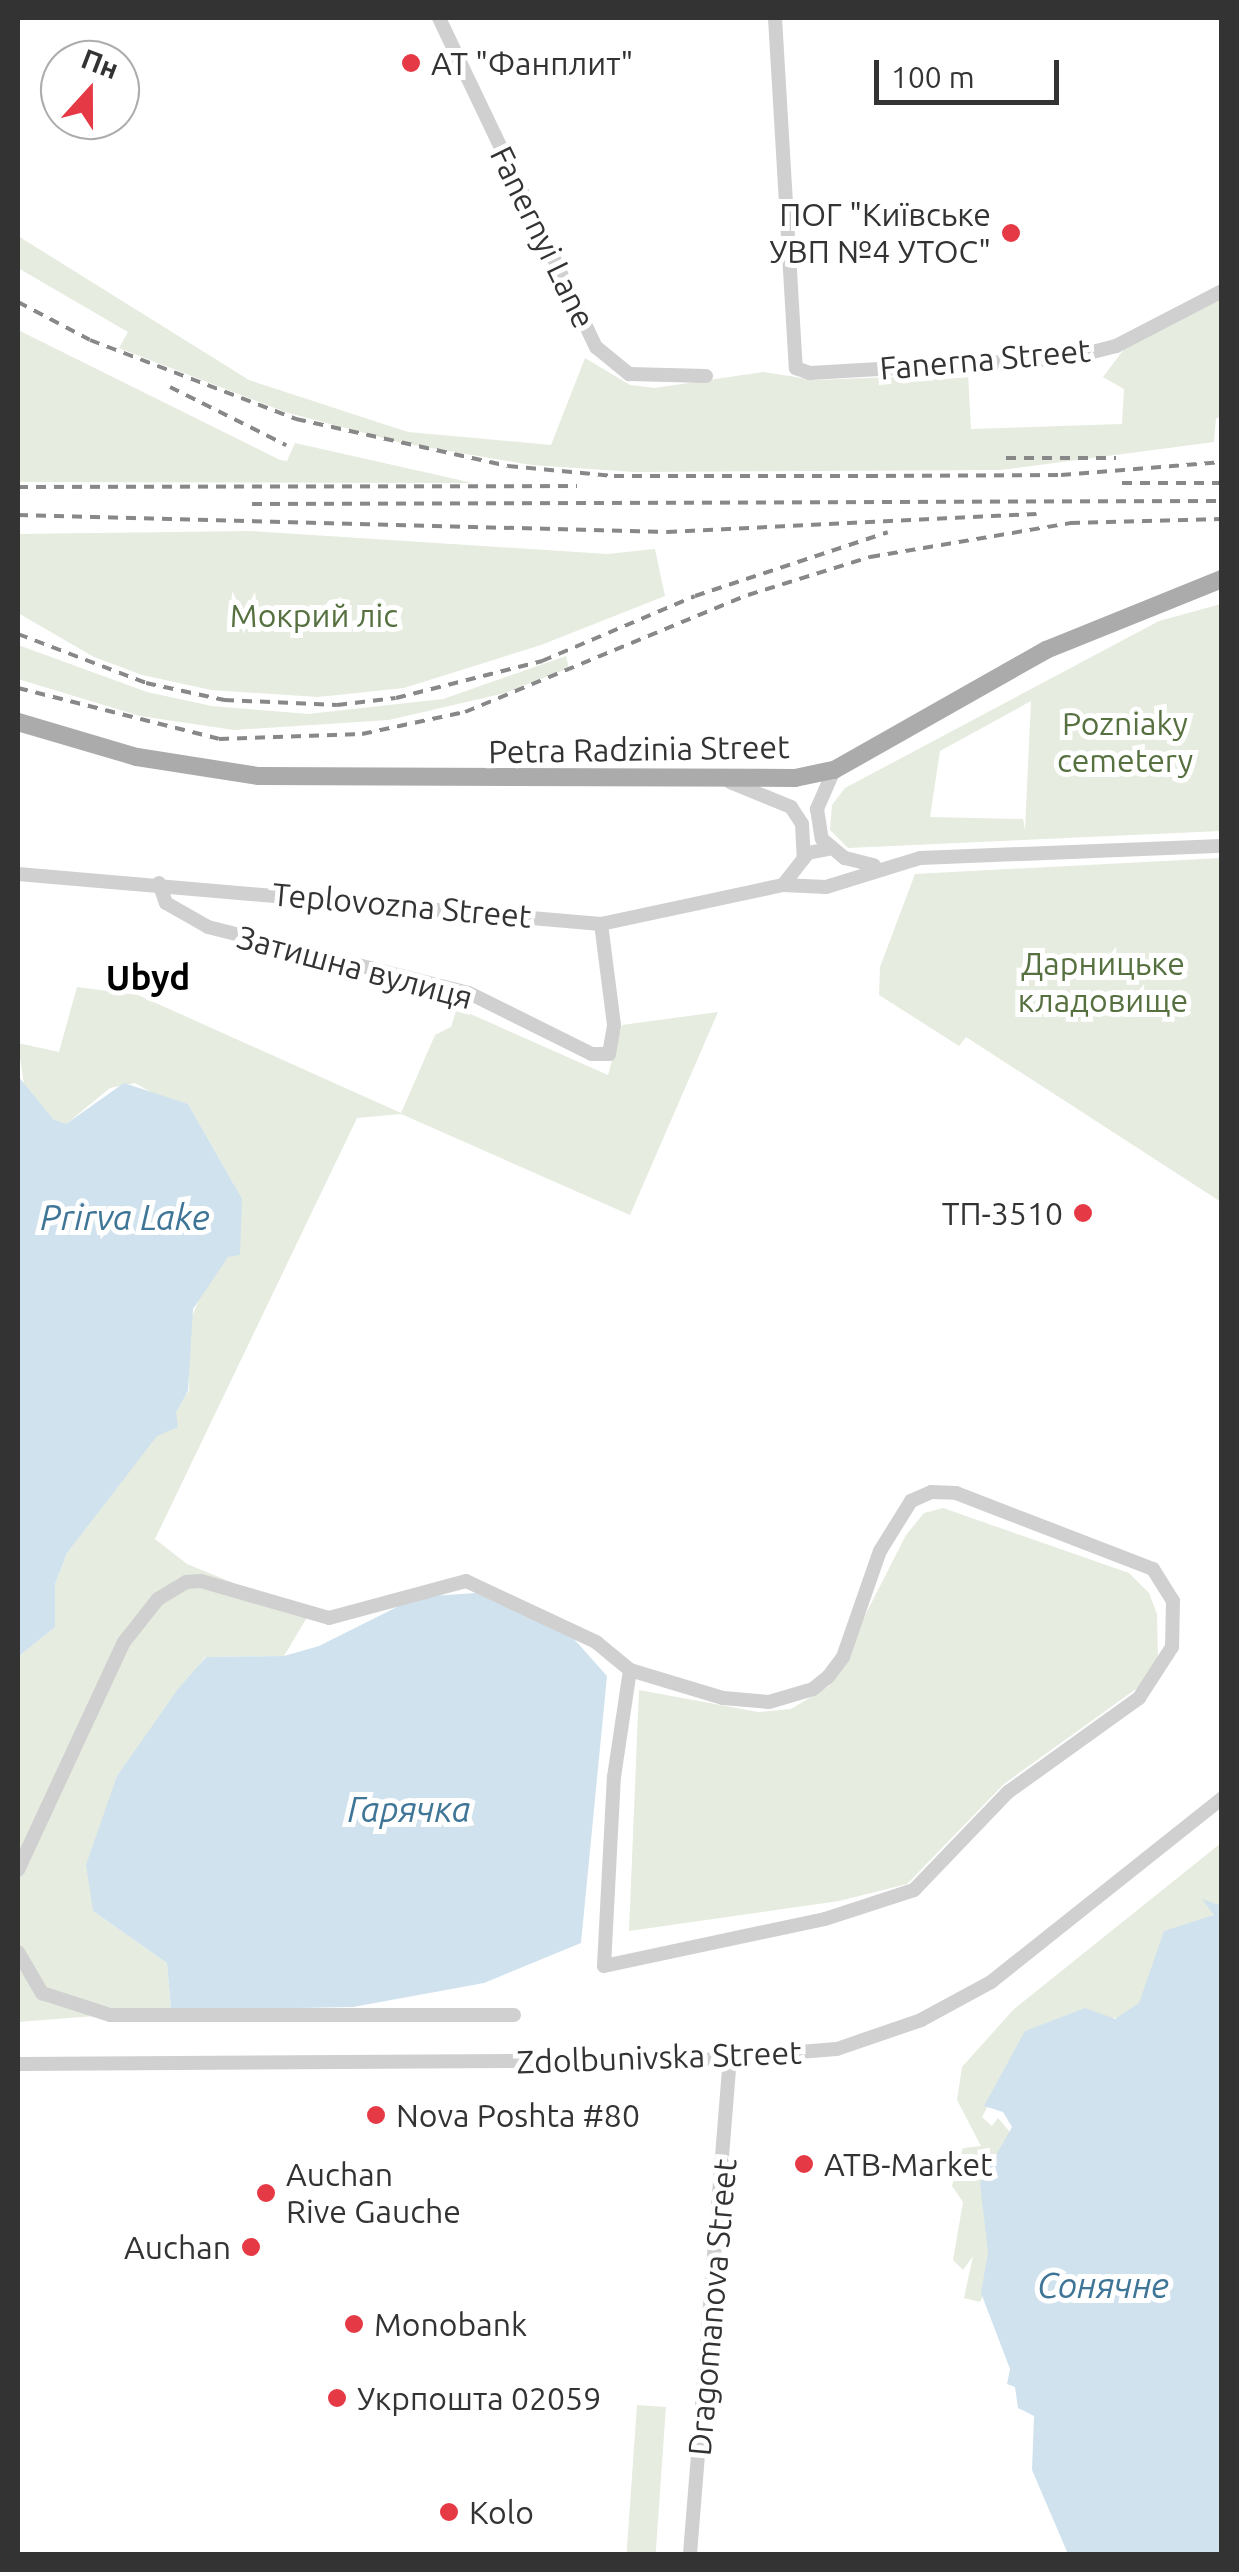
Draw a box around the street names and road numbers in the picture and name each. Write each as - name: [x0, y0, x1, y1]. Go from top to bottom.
- street label: Fanernyi Lane: [482, 140, 604, 334]
- street label: Fanerna Street: [878, 331, 1092, 387]
- street label: Petra Radzinia Street: [488, 727, 790, 771]
- street label: Teplovozna Street: [271, 875, 533, 935]
- street label: Затишна вулиця: [233, 917, 477, 1017]
- street label: Zdolbunivska Street: [516, 2033, 802, 2081]
- street label: Dragomanova Street: [680, 2157, 744, 2457]

